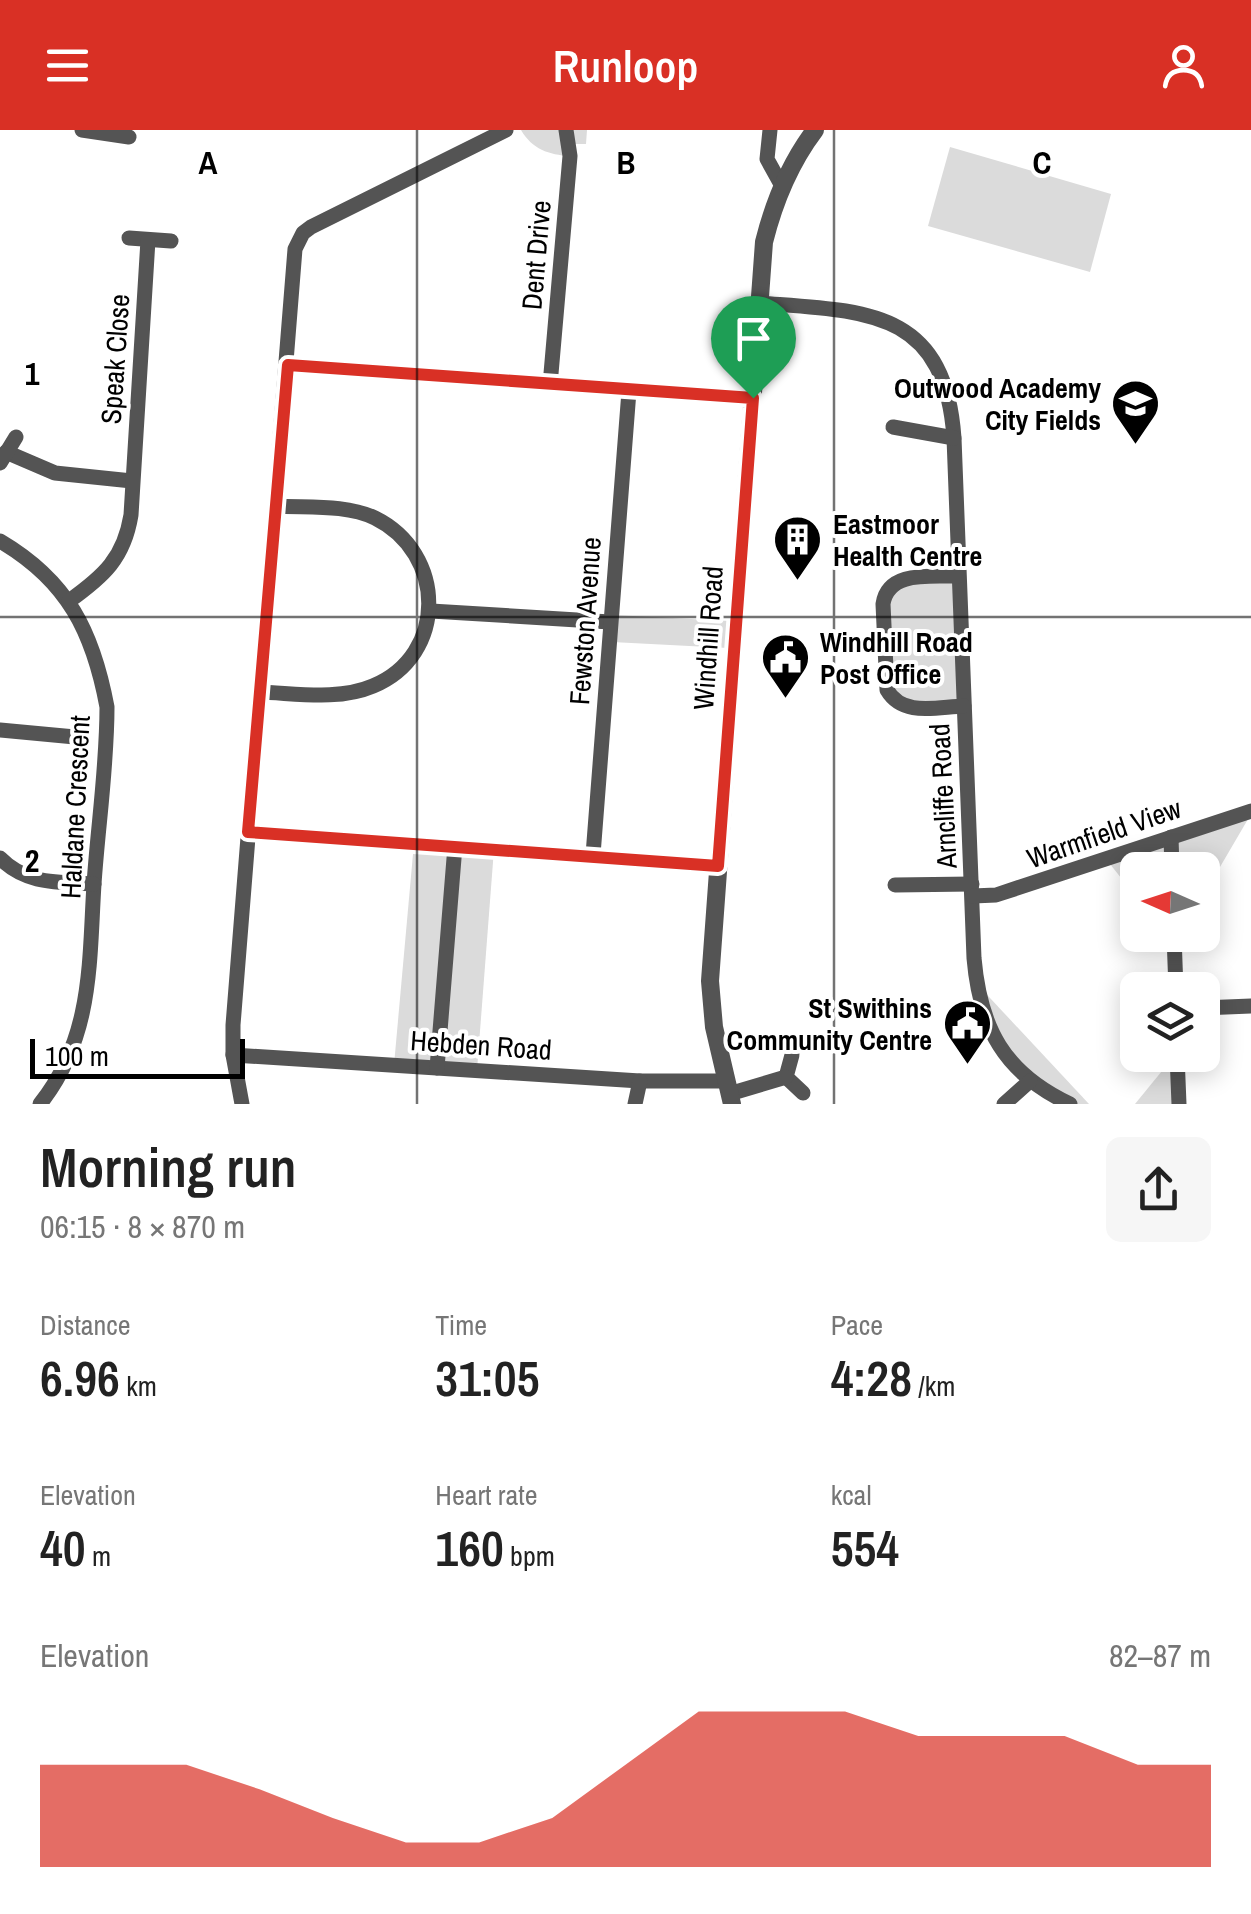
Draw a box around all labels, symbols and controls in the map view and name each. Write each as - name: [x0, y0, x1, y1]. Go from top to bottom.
- text: Runloop: [553, 35, 698, 96]
- icon: menu: [40, 38, 95, 93]
- icon: person: [1156, 38, 1211, 93]
- text: A: [199, 141, 218, 184]
- text: B: [617, 141, 635, 184]
- text: C: [1033, 141, 1051, 184]
- street label: Dent Drive: [512, 199, 560, 311]
- street label: Speak Close: [92, 293, 138, 425]
- pin: [711, 296, 796, 399]
- icon: arrive: [726, 311, 781, 366]
- text: 1: [25, 352, 40, 395]
- place label: Outwood Academy City Fields: [894, 369, 1101, 439]
- school or university icon: Outwood Academy City Fields: [1110, 378, 1162, 446]
- place label: Eastmoor Health Centre: [833, 505, 982, 575]
- building icon: Eastmoor Health Centre: [772, 514, 824, 582]
- street label: Fewston Avenue: [560, 536, 610, 706]
- street label: Windhill Road: [684, 565, 732, 711]
- place label: Windhill Road Post Office: [820, 623, 973, 693]
- public building icon: Windhill Road Post Office: [759, 632, 811, 700]
- street label: Haldane Crescent: [51, 714, 99, 900]
- street label: Arncliffe Road: [920, 723, 966, 870]
- street label: Warmfield View: [1022, 789, 1187, 877]
- text: 2: [25, 839, 39, 882]
- north arrow: [1120, 852, 1220, 952]
- map controls: [1120, 852, 1220, 1072]
- button: layers: [1120, 972, 1220, 1072]
- place label: St Swithins Community Centre: [727, 989, 932, 1059]
- public building icon: St Swithins Community Centre: [941, 998, 993, 1066]
- street label: Hebden Road: [409, 1021, 553, 1069]
- scale bar: [30, 1034, 245, 1078]
- text: 100 m: [45, 1037, 109, 1075]
- text: Morning run: [40, 1130, 296, 1204]
- button: share: [1106, 1137, 1211, 1242]
- text: 06:15 · 8 × 870 m: [40, 1205, 245, 1248]
- text: Distance: [40, 1306, 131, 1344]
- text: Time: [435, 1306, 487, 1344]
- text: Pace: [831, 1306, 883, 1344]
- text: 6.96: [40, 1344, 120, 1412]
- text: 31:05: [435, 1344, 539, 1412]
- text: 4:28: [831, 1344, 912, 1412]
- text: km: [120, 1367, 157, 1405]
- text: /km: [912, 1367, 955, 1405]
- text: Elevation: [40, 1476, 136, 1514]
- text: Heart rate: [435, 1476, 537, 1514]
- text: kcal: [831, 1476, 871, 1514]
- text: 40: [40, 1514, 86, 1582]
- text: 160: [435, 1514, 504, 1582]
- text: 554: [831, 1514, 899, 1582]
- text: m: [86, 1537, 111, 1575]
- text: bpm: [504, 1537, 555, 1575]
- text: Elevation: [40, 1634, 149, 1677]
- text: 82–87 m: [1109, 1634, 1211, 1677]

